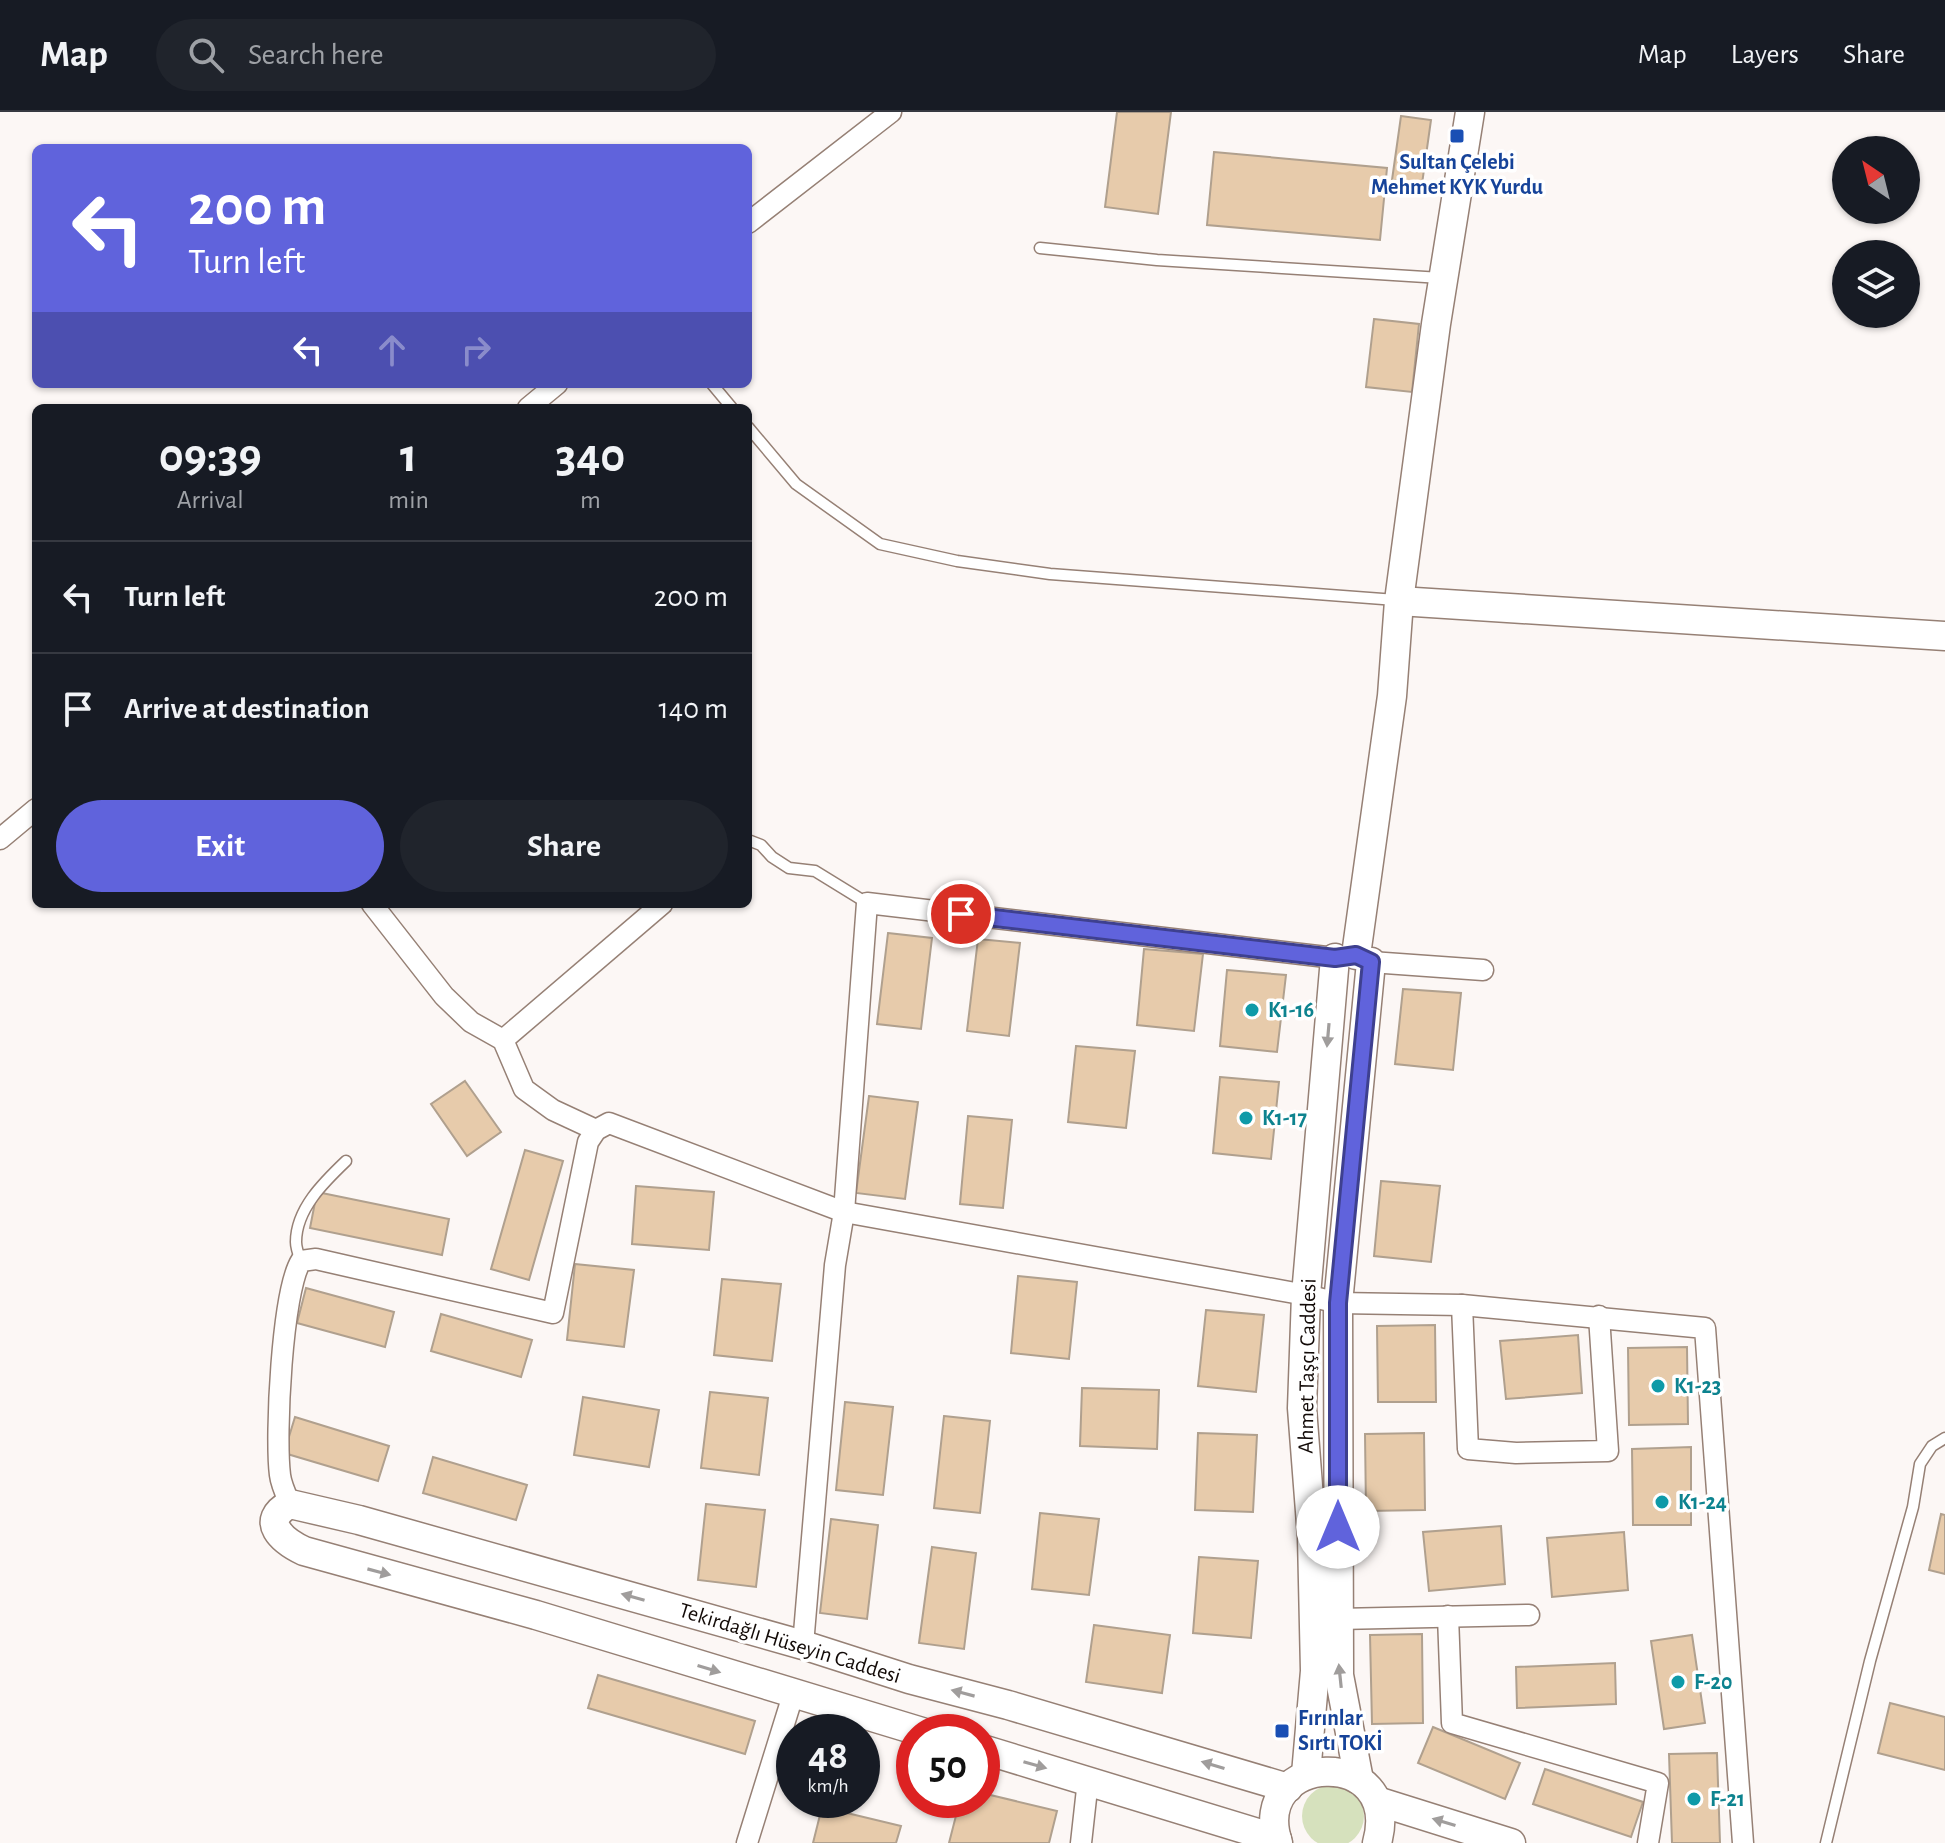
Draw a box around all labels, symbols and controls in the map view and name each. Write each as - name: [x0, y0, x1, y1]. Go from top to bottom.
- search box: [156, 19, 716, 91]
- icon: search: [184, 33, 228, 77]
- text: Map: [40, 36, 108, 74]
- text: Search here: [248, 40, 384, 70]
- text: Map: [1638, 41, 1687, 69]
- text: Layers: [1731, 41, 1799, 69]
- text: Share: [1843, 41, 1905, 69]
- marker: Sultan Çelebi Mehmet KYK Yurdu: [1448, 127, 1466, 145]
- north arrow: [1832, 136, 1920, 224]
- map controls: [1832, 136, 1920, 328]
- place label: Sultan Çelebi Mehmet KYK Yurdu: [1371, 151, 1544, 198]
- icon: left: [56, 176, 160, 280]
- text: 200 m: [188, 179, 326, 235]
- button: layers: [1832, 240, 1920, 328]
- text: Turn left: [188, 244, 305, 280]
- icon: left: [286, 328, 330, 372]
- icon: ahead: [370, 328, 414, 372]
- icon: right: [454, 328, 498, 372]
- text: 09:39: [159, 433, 262, 481]
- text: 1: [400, 433, 417, 481]
- text: 340: [556, 433, 625, 481]
- text: Arrival: [177, 487, 244, 513]
- text: min: [388, 487, 429, 513]
- text: m: [580, 487, 601, 513]
- icon: left: [56, 575, 100, 619]
- text: Turn left: [124, 582, 225, 612]
- text: 200 m: [654, 582, 728, 612]
- icon: arrive: [56, 687, 100, 731]
- text: Arrive at destination: [124, 694, 370, 724]
- text: 140 m: [658, 694, 728, 724]
- button: Exit: [56, 800, 384, 892]
- button: Share: [400, 800, 728, 892]
- pin: [927, 880, 995, 948]
- icon: arrive: [939, 892, 983, 936]
- place label: K1-16: [1268, 999, 1314, 1021]
- marker: K1-16: [1243, 1001, 1261, 1019]
- one-way arrow: [1321, 1023, 1334, 1048]
- place label: K1-17: [1262, 1107, 1307, 1129]
- marker: K1-17: [1237, 1109, 1255, 1127]
- street label: Ahmet Taşçı Caddesi: [1294, 1278, 1320, 1454]
- place label: K1-23: [1674, 1375, 1721, 1397]
- marker: K1-23: [1649, 1377, 1667, 1395]
- position arrow: [1296, 1485, 1380, 1569]
- place label: K1-24: [1678, 1491, 1727, 1513]
- marker: K1-24: [1653, 1493, 1671, 1511]
- one-way arrow: [367, 1566, 391, 1579]
- one-way arrow: [621, 1590, 645, 1603]
- street label: Tekirdağlı Hüseyin Caddesi: [677, 1599, 903, 1687]
- one-way arrow: [697, 1663, 721, 1676]
- one-way arrow: [1333, 1663, 1346, 1688]
- place label: F-20: [1694, 1671, 1732, 1693]
- marker: F-20: [1669, 1673, 1687, 1691]
- one-way arrow: [951, 1687, 976, 1699]
- place label: Fırınlar Sırtı TOKİ: [1298, 1707, 1383, 1754]
- speed limit sign: 50: [896, 1714, 1000, 1818]
- marker: Fırınlar Sırtı TOKİ: [1273, 1722, 1291, 1740]
- text: 48: [808, 1736, 848, 1776]
- one-way arrow: [1201, 1758, 1225, 1771]
- one-way arrow: [1023, 1759, 1047, 1772]
- text: km/h: [807, 1776, 849, 1796]
- place label: F-21: [1710, 1788, 1745, 1810]
- marker: F-21: [1685, 1790, 1703, 1808]
- one-way arrow: [1431, 1815, 1455, 1828]

